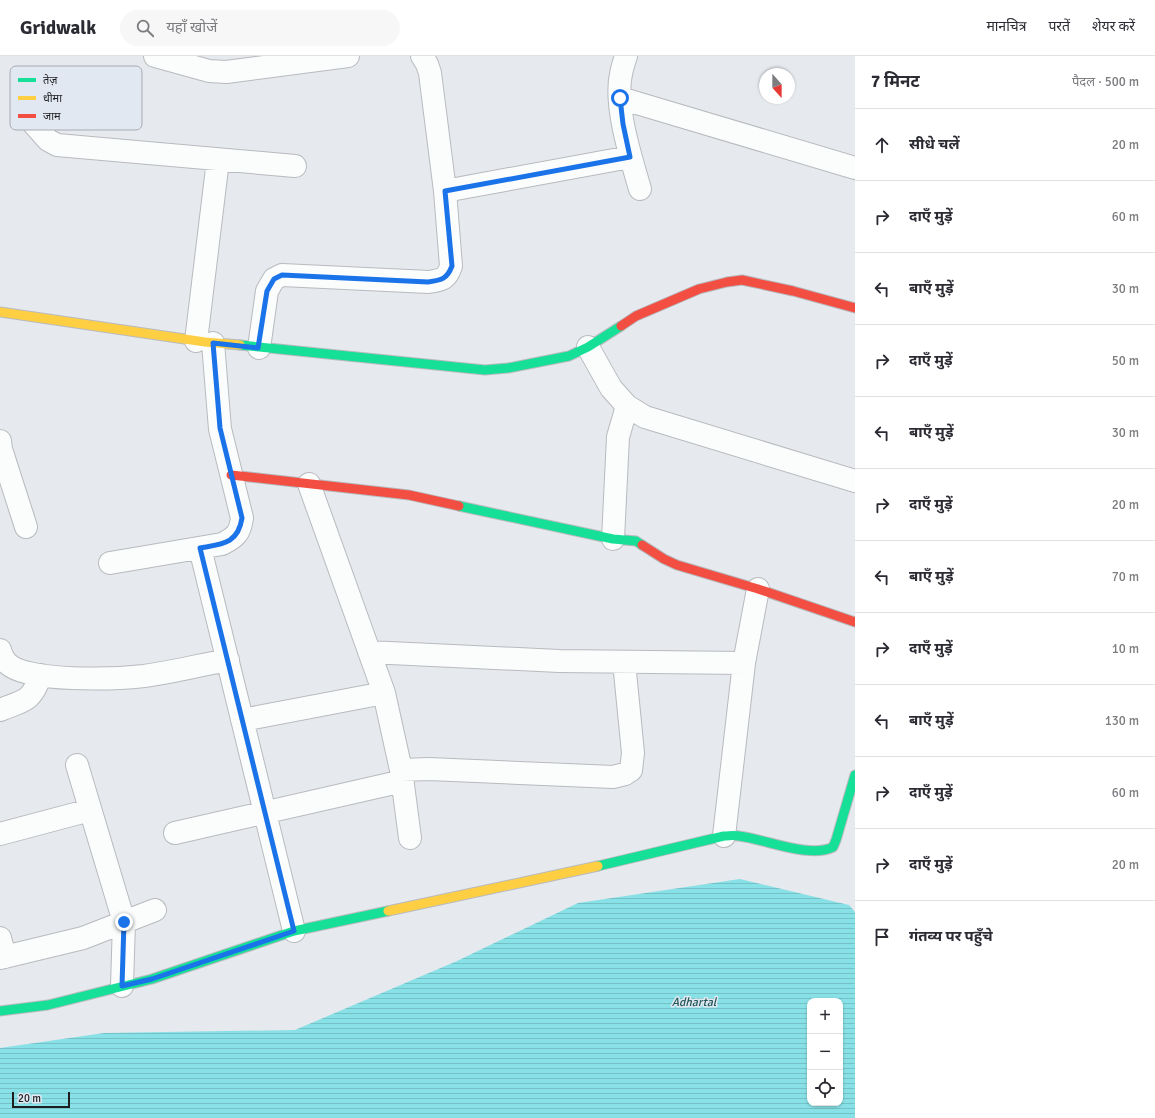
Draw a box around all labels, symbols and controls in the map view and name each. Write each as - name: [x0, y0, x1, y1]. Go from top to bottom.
- search box: [120, 10, 400, 46]
- text: Gridwalk: [20, 16, 96, 40]
- icon: search: [134, 17, 156, 39]
- text: यहाँ खोजें: [166, 18, 217, 36]
- text: मानचित्र: [986, 18, 1026, 35]
- text: परतें: [1048, 18, 1070, 35]
- text: शेयर करें: [1092, 18, 1135, 35]
- legend: [10, 66, 142, 130]
- north arrow: [759, 68, 795, 104]
- text: 7 मिनट: [871, 71, 920, 92]
- text: तेज़: [43, 74, 58, 87]
- text: पैदल · 500 m: [1072, 74, 1139, 90]
- route start: [611, 89, 629, 107]
- text: धीमा: [43, 92, 62, 105]
- text: जाम: [43, 110, 61, 123]
- icon: ahead: [871, 134, 893, 156]
- text: सीधे चलें: [909, 135, 960, 153]
- text: 20 m: [1112, 137, 1139, 153]
- icon: right: [871, 206, 893, 228]
- text: दाएँ मुड़ें: [909, 207, 953, 225]
- text: 60 m: [1112, 209, 1139, 225]
- icon: left: [871, 278, 893, 300]
- text: बाएँ मुड़ें: [909, 279, 953, 297]
- text: 30 m: [1112, 281, 1139, 297]
- icon: right: [871, 350, 893, 372]
- text: दाएँ मुड़ें: [909, 351, 953, 369]
- text: 50 m: [1112, 353, 1139, 369]
- icon: left: [871, 422, 893, 444]
- text: बाएँ मुड़ें: [909, 423, 953, 441]
- text: 30 m: [1112, 425, 1139, 441]
- icon: right: [871, 494, 893, 516]
- text: दाएँ मुड़ें: [909, 495, 953, 513]
- text: 20 m: [1112, 497, 1139, 513]
- icon: left: [871, 566, 893, 588]
- text: बाएँ मुड़ें: [909, 567, 953, 585]
- text: 70 m: [1112, 569, 1139, 585]
- icon: right: [871, 638, 893, 660]
- text: दाएँ मुड़ें: [909, 639, 953, 657]
- text: 10 m: [1112, 641, 1139, 657]
- icon: left: [871, 710, 893, 732]
- text: बाएँ मुड़ें: [909, 711, 953, 729]
- text: 130 m: [1105, 713, 1139, 729]
- icon: right: [871, 782, 893, 804]
- text: दाएँ मुड़ें: [909, 783, 953, 801]
- text: 60 m: [1112, 785, 1139, 801]
- icon: right: [871, 854, 893, 876]
- text: दाएँ मुड़ें: [909, 855, 953, 873]
- text: 20 m: [1112, 857, 1139, 873]
- route end: [115, 913, 133, 931]
- icon: arrive: [871, 926, 893, 948]
- text: गंतव्य पर पहुँचे: [909, 927, 993, 945]
- water label: Adhartal: [672, 995, 718, 1010]
- map controls: [807, 998, 843, 1106]
- button: +: [807, 998, 843, 1034]
- button: −: [807, 1034, 843, 1070]
- button: locate: [807, 1070, 843, 1106]
- scale bar: [12, 1090, 70, 1109]
- text: 20 m: [18, 1092, 41, 1105]

